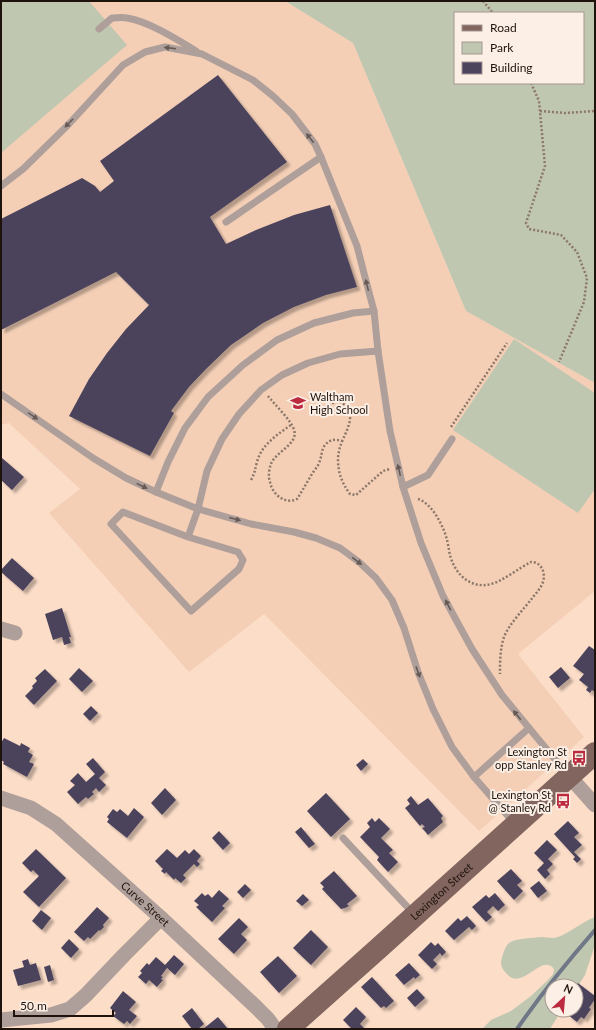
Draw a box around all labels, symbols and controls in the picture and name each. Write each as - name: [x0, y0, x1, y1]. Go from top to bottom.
- legend: [454, 12, 584, 84]
- text: Road: [490, 20, 517, 35]
- text: Park: [490, 40, 514, 55]
- one-way arrow: [164, 45, 176, 51]
- text: Building: [490, 60, 533, 75]
- one-way arrow: [65, 118, 74, 128]
- one-way arrow: [306, 133, 315, 144]
- one-way arrow: [364, 279, 370, 291]
- place label: Waltham High School: [310, 390, 368, 416]
- school or university icon: Waltham High School: [289, 394, 307, 412]
- one-way arrow: [27, 412, 38, 420]
- one-way arrow: [396, 464, 402, 476]
- one-way arrow: [137, 482, 148, 489]
- one-way arrow: [230, 516, 242, 522]
- one-way arrow: [352, 557, 362, 565]
- one-way arrow: [445, 599, 451, 611]
- one-way arrow: [416, 667, 422, 679]
- one-way arrow: [513, 709, 522, 720]
- place label: Lexington St opp Stanley Rd: [495, 745, 567, 771]
- bus stop icon: Lexington St opp Stanley Rd: [570, 749, 588, 767]
- place label: Lexington St @ Stanley Rd: [488, 788, 551, 814]
- bus stop icon: Lexington St @ Stanley Rd: [554, 792, 572, 810]
- street label: Lexington Street: [407, 860, 475, 923]
- street label: Curve Street: [119, 878, 172, 929]
- north arrow: [544, 978, 584, 1018]
- text: N: [562, 981, 575, 996]
- scale bar: [14, 992, 113, 1018]
- text: 50 m: [20, 998, 47, 1013]

